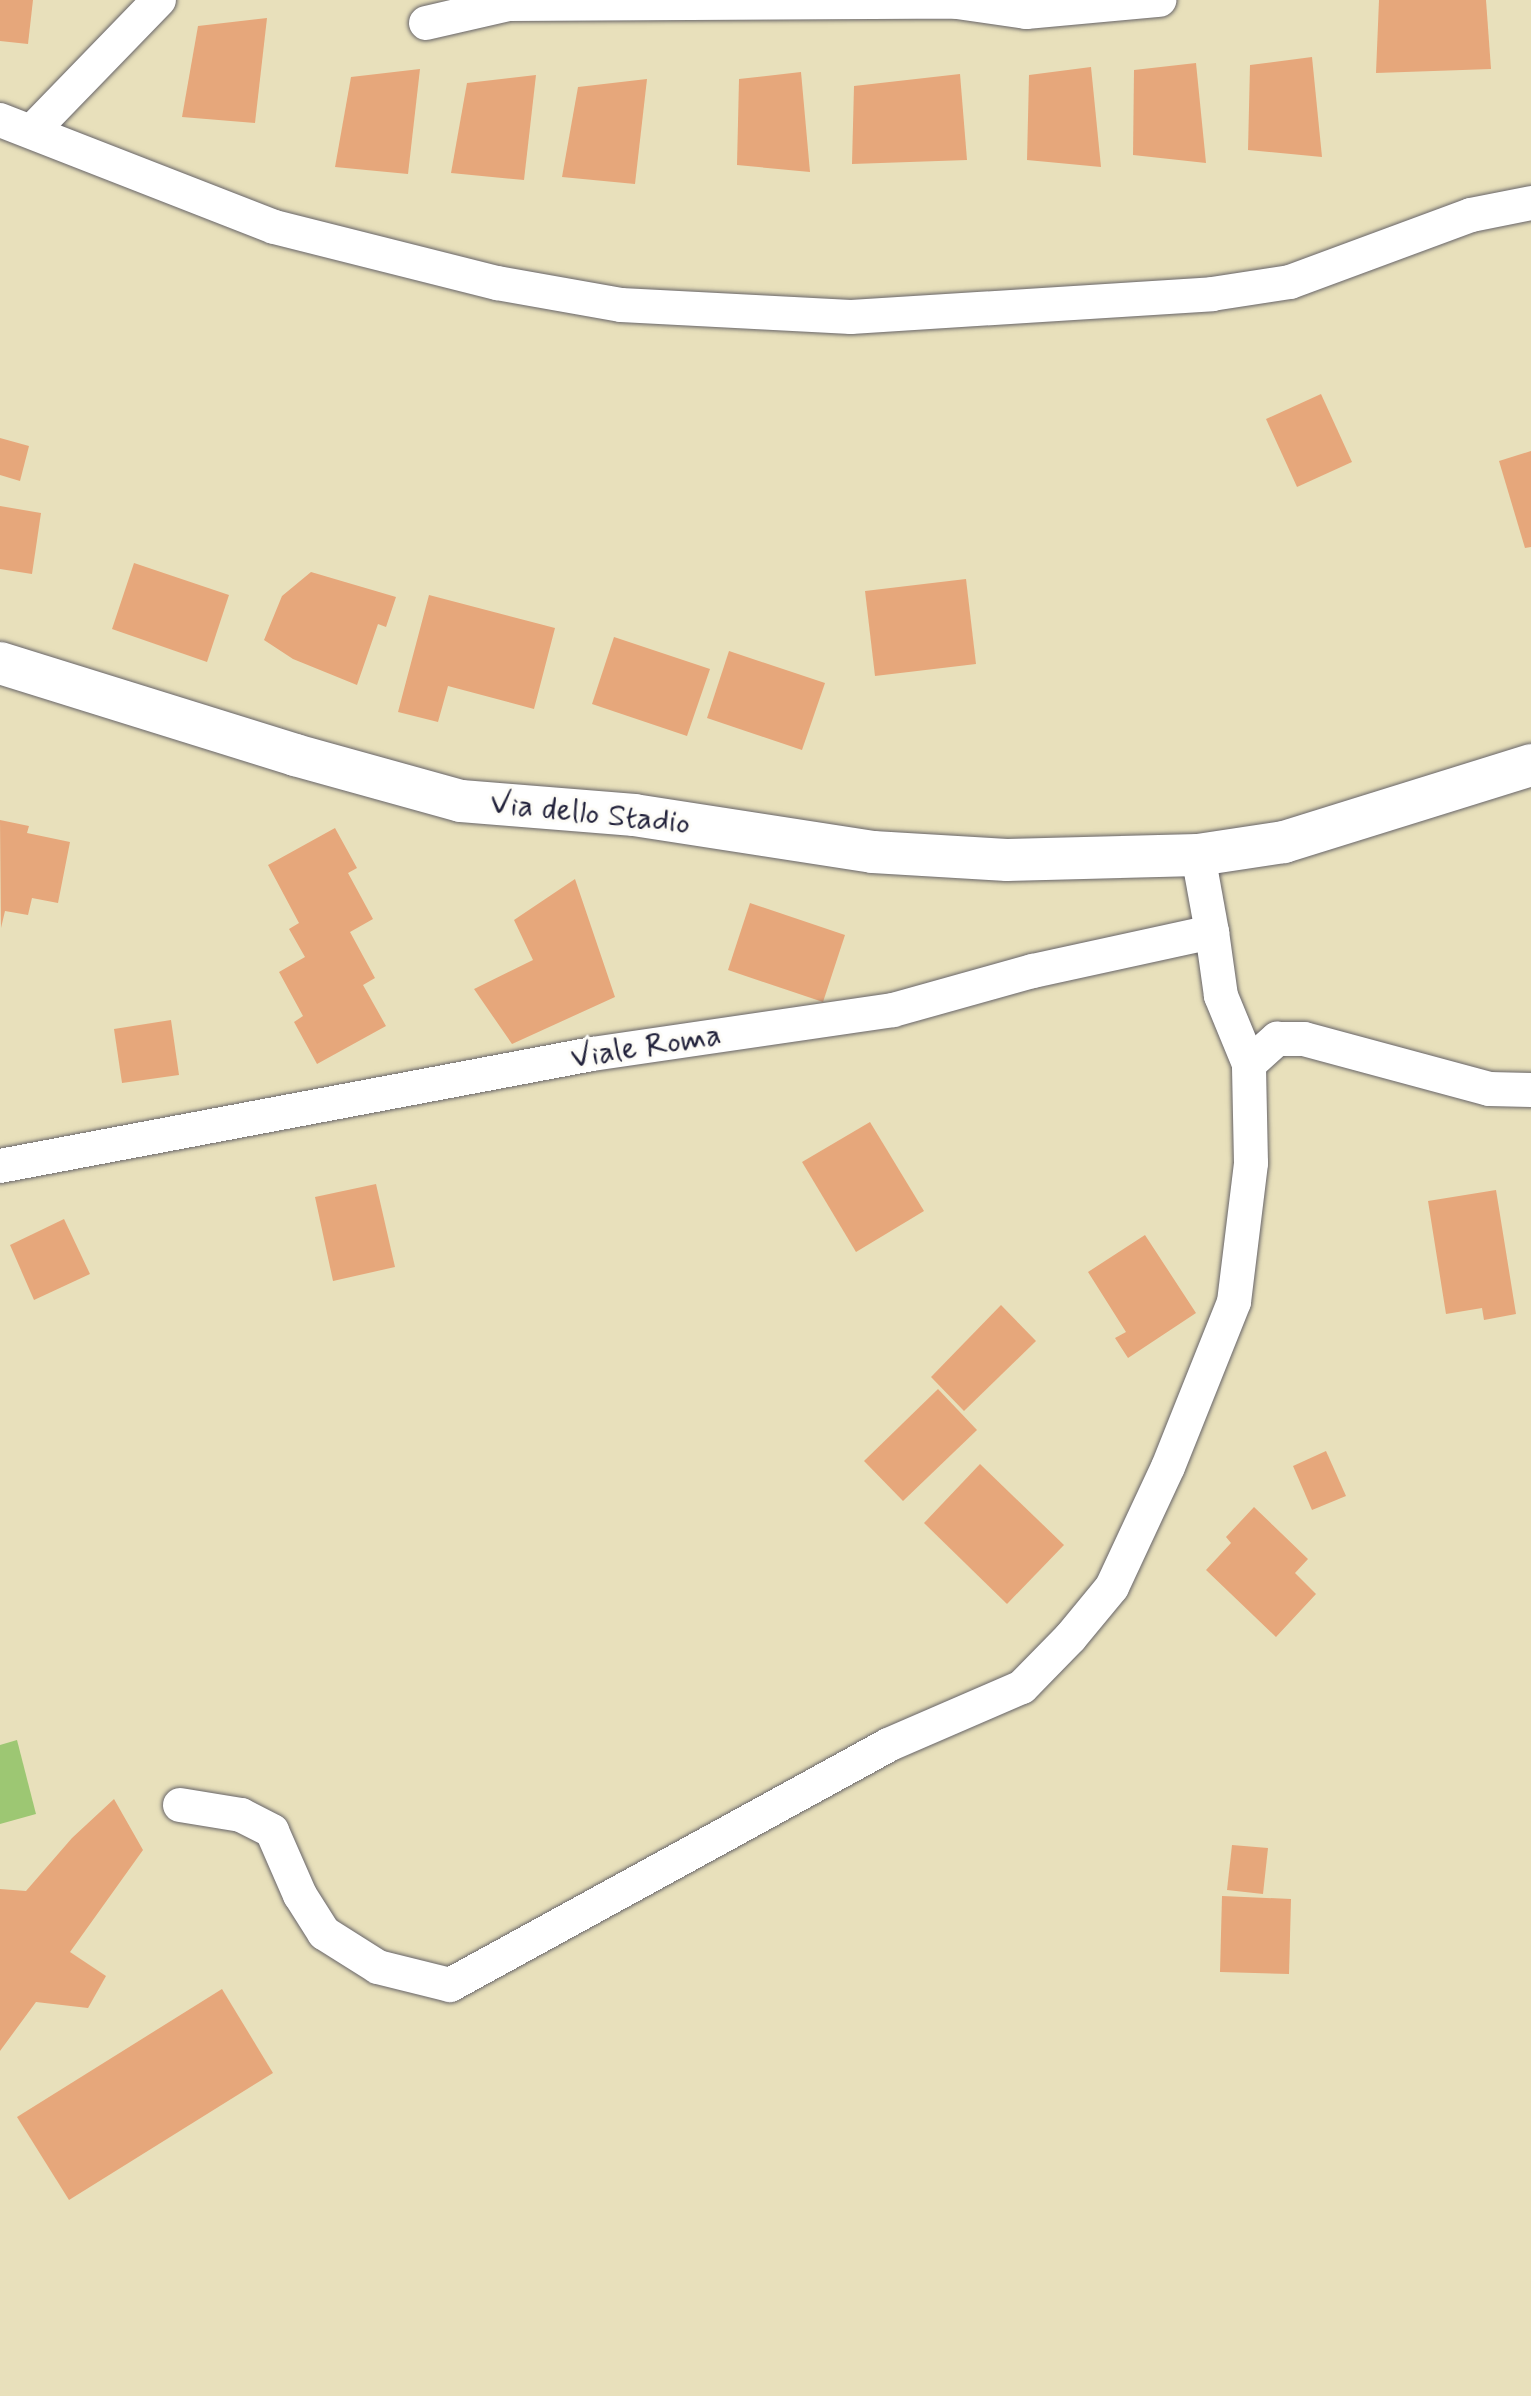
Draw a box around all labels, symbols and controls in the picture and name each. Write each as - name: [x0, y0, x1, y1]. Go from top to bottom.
- street label: Via dello Stadio: [488, 784, 692, 844]
- street label: Viale Roma: [567, 1016, 725, 1078]

